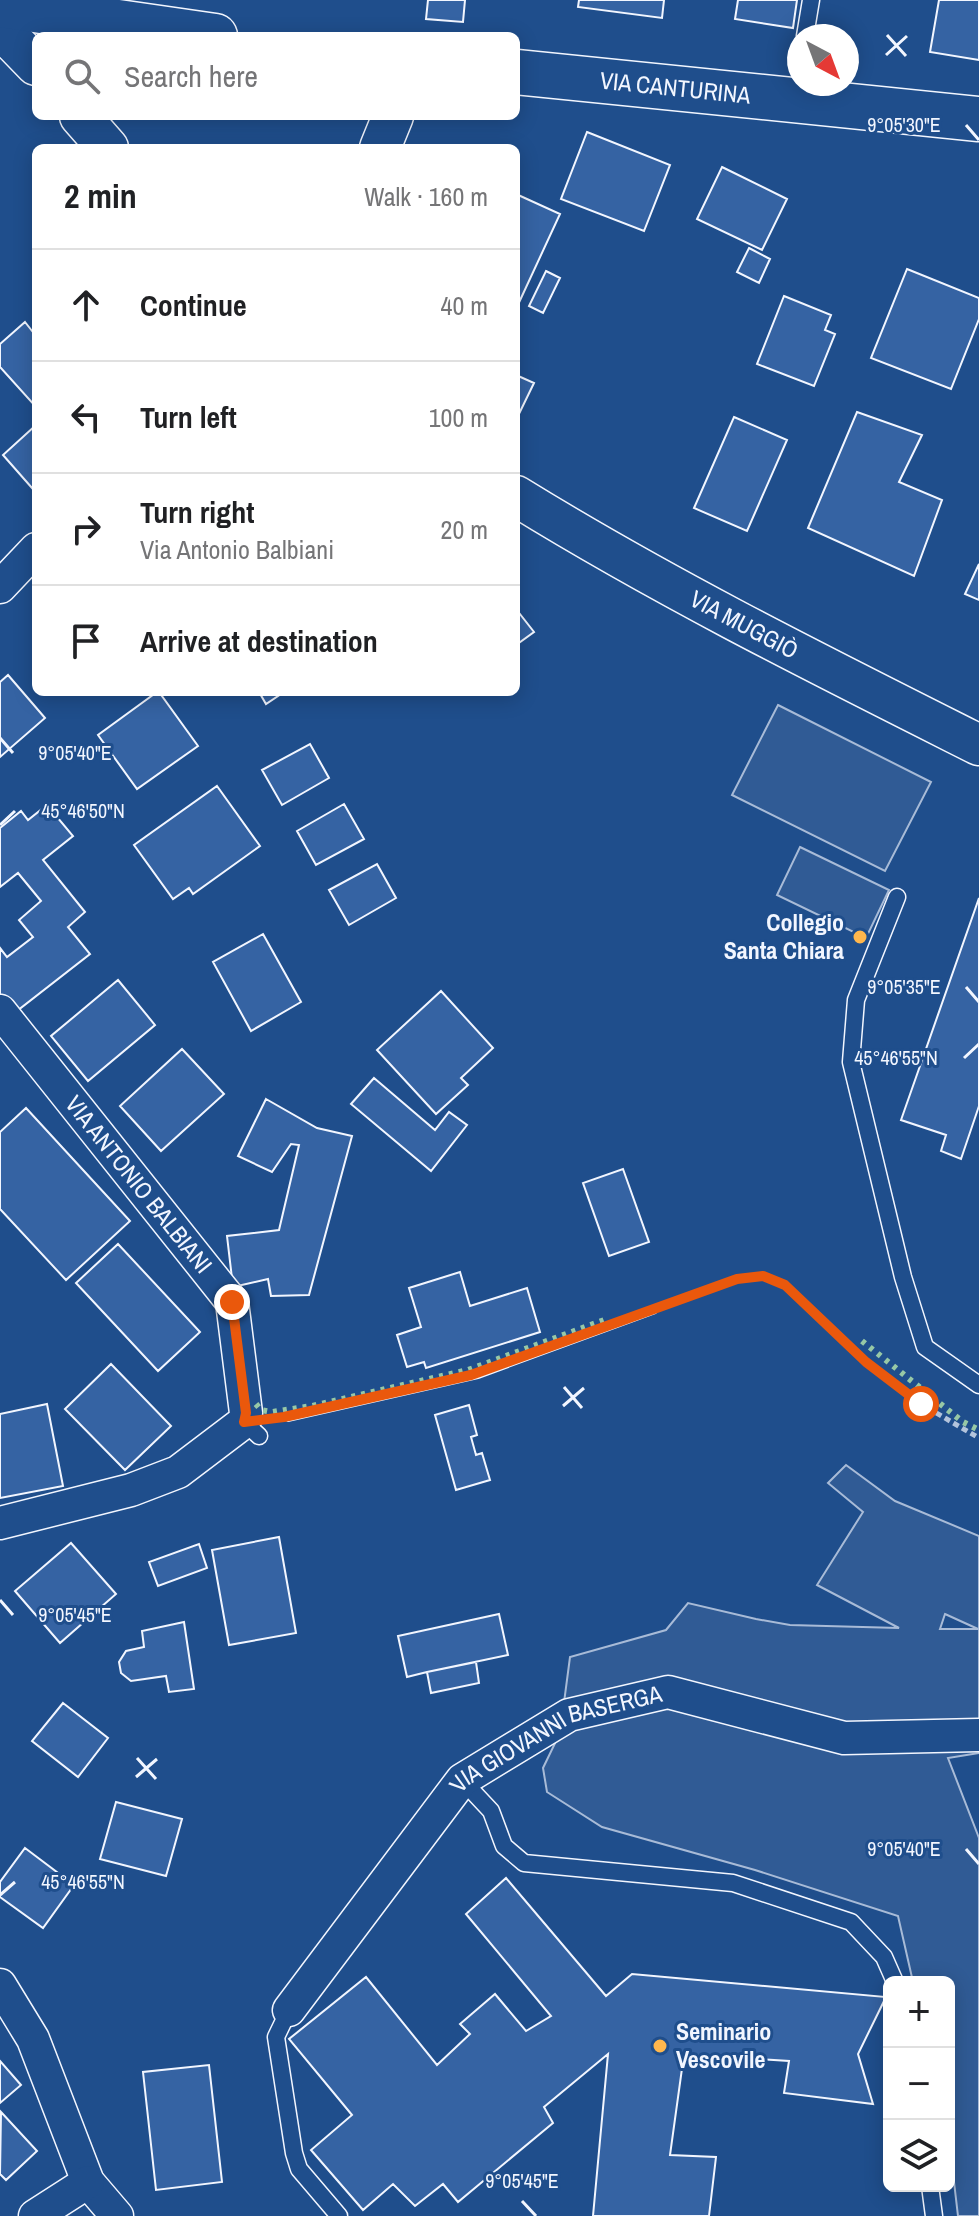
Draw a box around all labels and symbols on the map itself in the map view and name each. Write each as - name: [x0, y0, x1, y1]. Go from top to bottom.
- north arrow: [787, 24, 859, 96]
- street label: VIA CANTURINA: [599, 64, 753, 111]
- text: 9°05'30"E: [867, 111, 941, 138]
- street label: VIA MUGGIÒ: [685, 582, 804, 666]
- text: 9°05'40"E: [38, 739, 112, 766]
- text: 45°46'50"N: [41, 797, 125, 824]
- place label: Collegio Santa Chiara: [724, 906, 844, 966]
- marker: Collegio Santa Chiara: [851, 928, 869, 946]
- text: 9°05'35"E: [867, 973, 941, 1000]
- text: 45°46'55"N: [854, 1044, 938, 1071]
- street label: VIA ANTONIO BALBIANI: [59, 1088, 220, 1279]
- route end: [214, 1284, 250, 1320]
- route start: [903, 1386, 939, 1422]
- text: 9°05'45"E: [38, 1601, 112, 1628]
- street label: VIA GIOVANNI BASERGA: [441, 1677, 666, 1798]
- text: 9°05'40"E: [867, 1835, 941, 1862]
- text: 45°46'55"N: [41, 1868, 125, 1895]
- place label: Seminario Vescovile: [676, 2015, 771, 2075]
- marker: Seminario Vescovile: [651, 2037, 669, 2055]
- text: 9°05'45"E: [485, 2167, 559, 2194]

